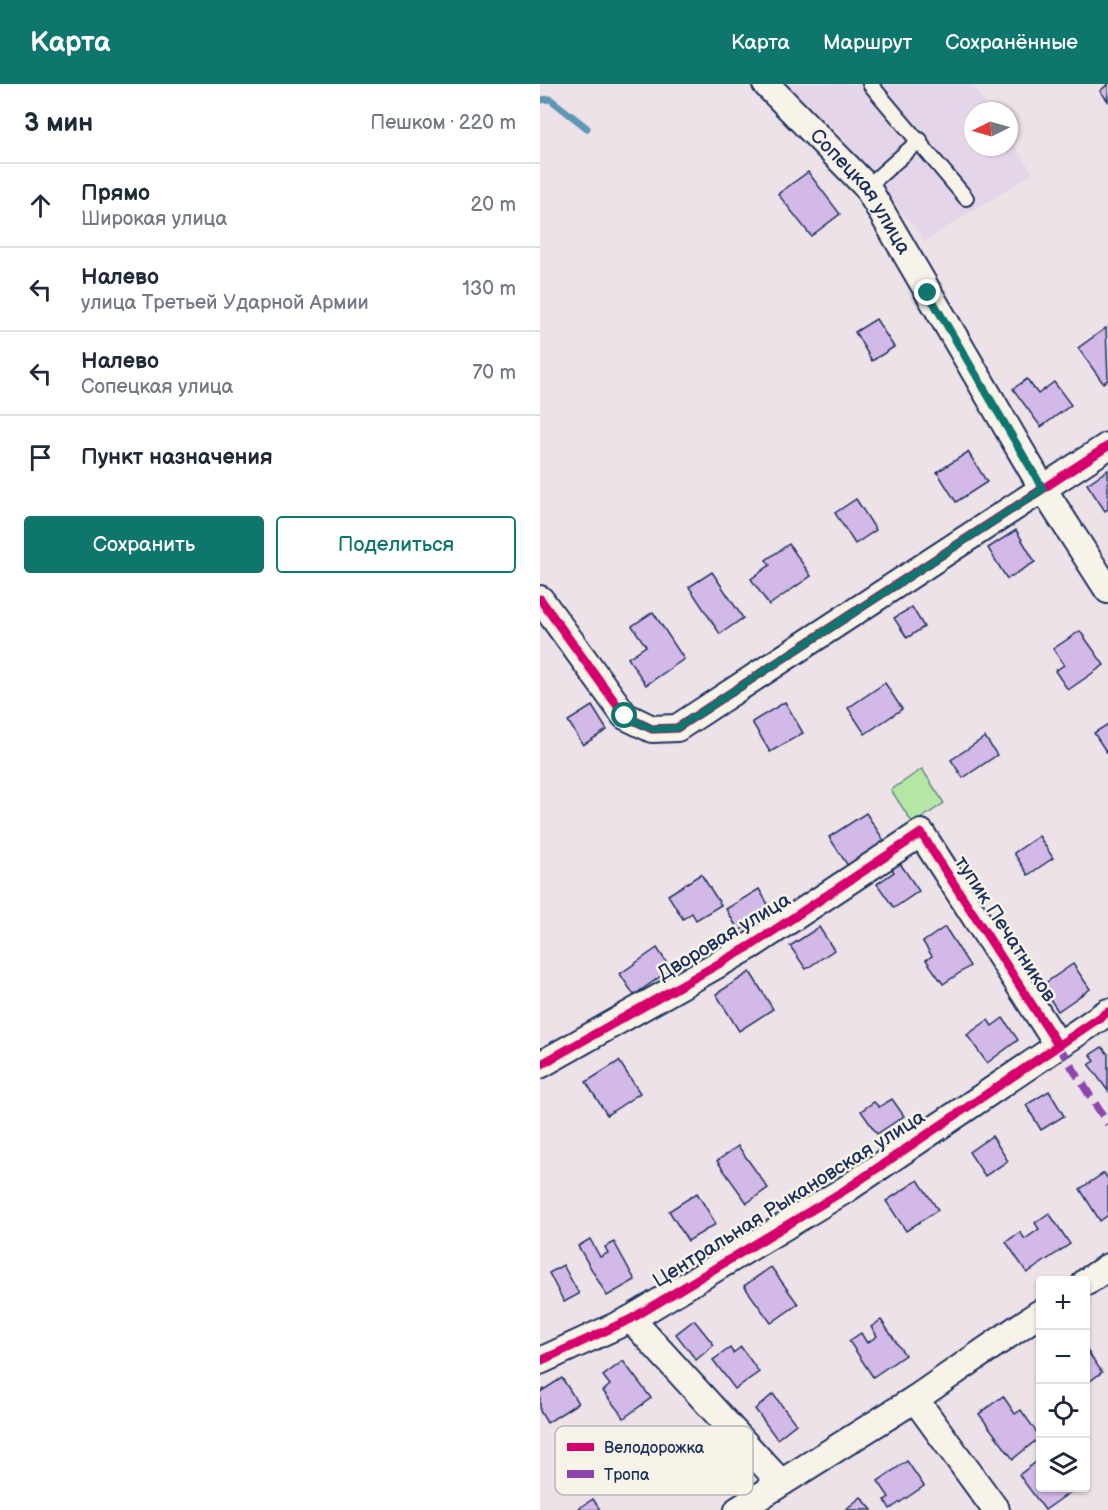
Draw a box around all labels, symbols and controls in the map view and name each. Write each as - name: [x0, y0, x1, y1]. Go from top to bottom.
- text: Карта: [30, 26, 110, 59]
- text: Карта: [731, 30, 790, 55]
- text: Маршрут: [823, 30, 912, 55]
- text: Сохранённые: [945, 30, 1078, 55]
- north arrow: [964, 102, 1018, 156]
- text: 3 мин: [24, 108, 93, 139]
- text: Пешком · 220 m: [370, 111, 516, 135]
- street label: Сопецкая улица: [805, 124, 916, 259]
- text: Прямо: [81, 180, 150, 207]
- icon: ahead: [24, 189, 57, 222]
- text: 20 m: [471, 193, 516, 217]
- text: Широкая улица: [81, 207, 227, 231]
- text: Налево: [81, 264, 159, 291]
- icon: left: [24, 273, 57, 306]
- text: 130 m: [462, 277, 516, 301]
- route end: [914, 279, 940, 305]
- text: улица Третьей Ударной Армии: [81, 291, 369, 315]
- text: Налево: [81, 348, 159, 375]
- icon: left: [24, 357, 57, 390]
- text: 70 m: [472, 361, 516, 385]
- text: Сопецкая улица: [81, 375, 233, 399]
- icon: arrive: [24, 441, 57, 474]
- text: Пункт назначения: [81, 444, 273, 471]
- button: Сохранить: [24, 516, 264, 573]
- button: Поделиться: [276, 516, 516, 573]
- route start: [611, 702, 637, 728]
- street label: тупик Печатников: [949, 852, 1061, 1007]
- street label: Дворовая улица: [653, 888, 795, 986]
- street label: Центральная Рыкановская улица: [649, 1105, 930, 1293]
- map controls: [1036, 1276, 1090, 1492]
- button: +: [1036, 1276, 1090, 1330]
- button: −: [1036, 1330, 1090, 1384]
- button: locate: [1036, 1384, 1090, 1438]
- legend: [555, 1426, 753, 1495]
- button: layers: [1036, 1438, 1090, 1492]
- text: Велодорожка: [604, 1439, 705, 1458]
- text: Тропа: [604, 1466, 650, 1485]

